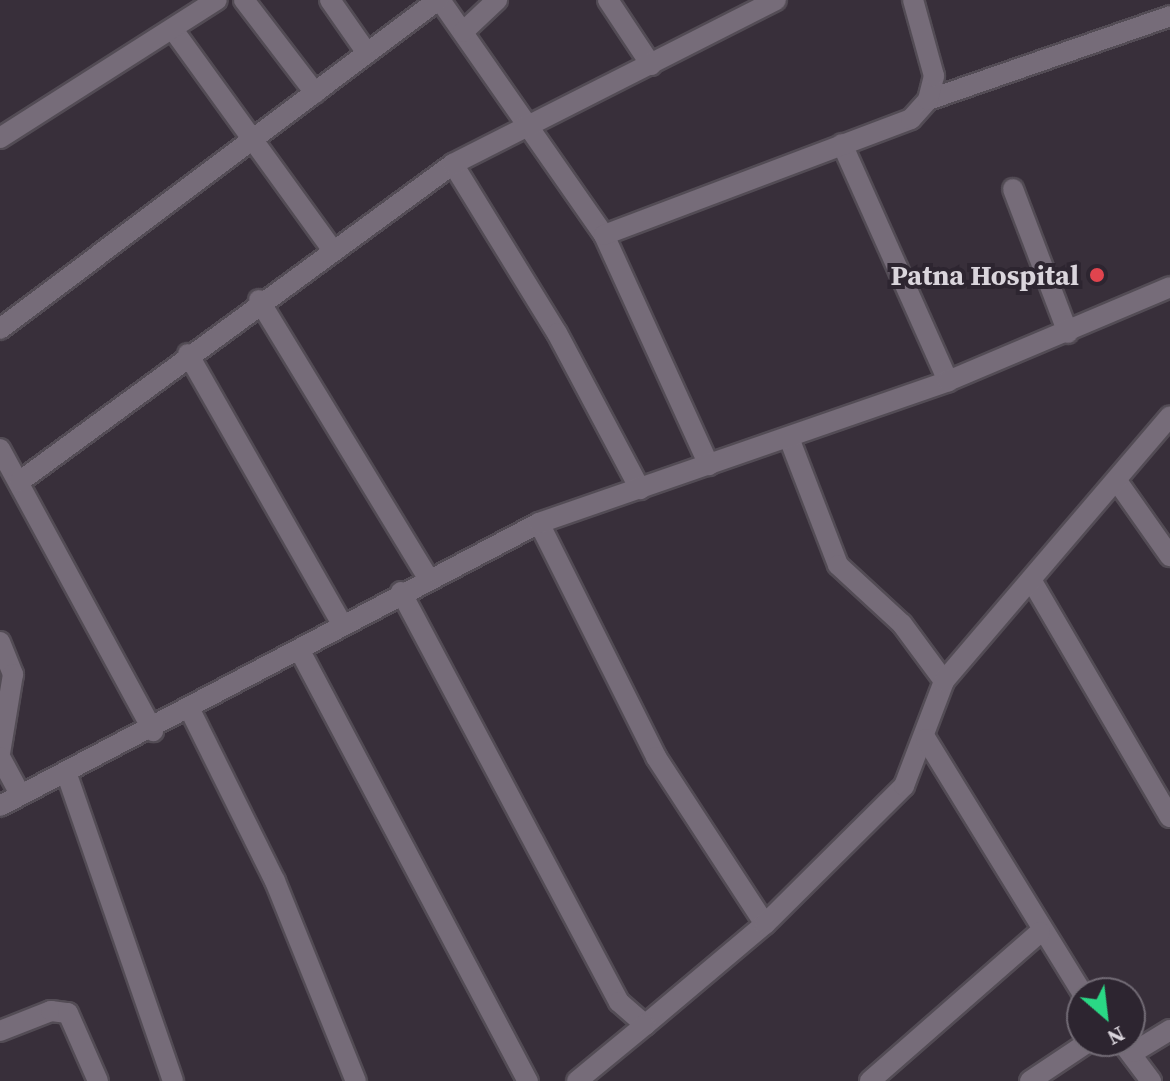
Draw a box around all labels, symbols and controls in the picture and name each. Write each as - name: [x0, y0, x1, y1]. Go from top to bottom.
- place label: Patna Hospital: [891, 258, 1079, 292]
- marker: Patna Hospital: [1086, 264, 1108, 286]
- north arrow: [1066, 977, 1146, 1057]
- text: N: [1102, 1019, 1130, 1053]

